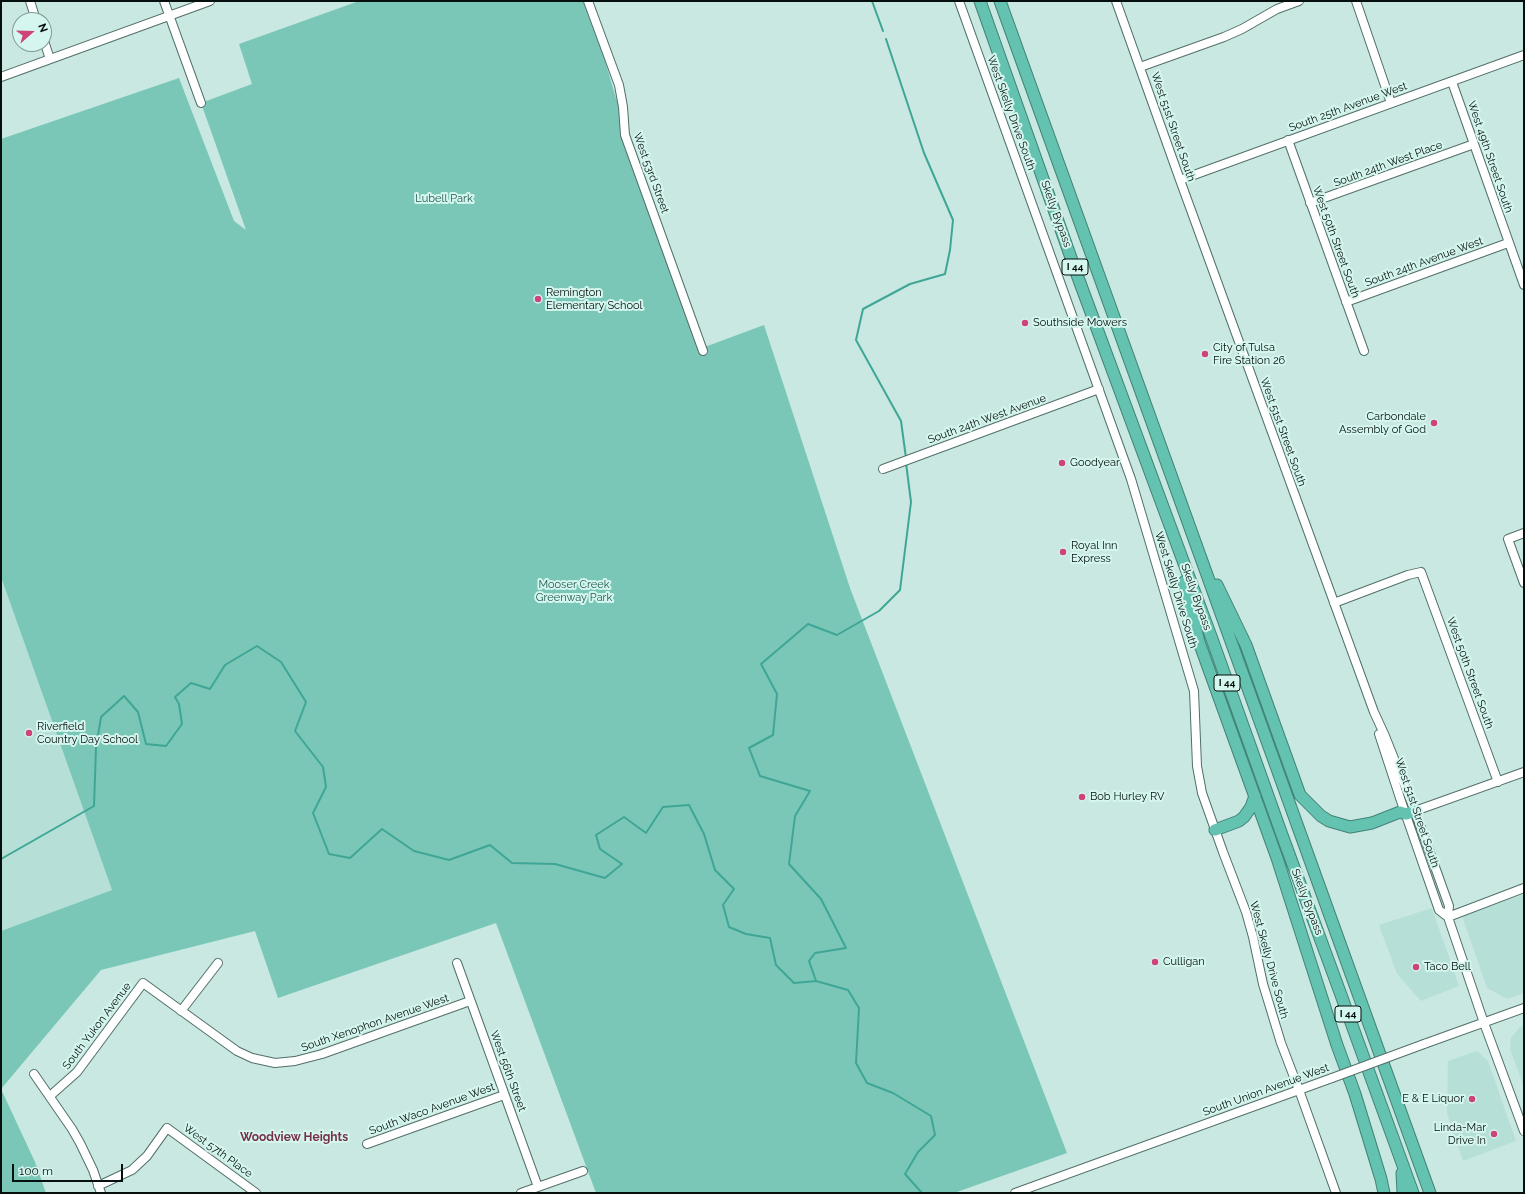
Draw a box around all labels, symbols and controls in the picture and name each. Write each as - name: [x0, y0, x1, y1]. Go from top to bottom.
- north arrow: [12, 12, 52, 52]
- text: N: [35, 22, 50, 34]
- street label: West Skelly Drive South: [984, 54, 1038, 172]
- street label: West 51st Street South: [1148, 71, 1198, 183]
- street label: South 25th Avenue West: [1287, 79, 1409, 135]
- street label: West 49th Street South: [1465, 99, 1515, 215]
- street label: West 53rd Street: [630, 131, 672, 215]
- street label: South 24th West Place: [1332, 138, 1444, 190]
- street label: Skelly Bypass: [1038, 179, 1074, 249]
- street label: West 50th Street South: [1310, 184, 1362, 300]
- park label: Lubell Park: [415, 192, 473, 206]
- street label: South 24th Avenue West: [1363, 234, 1485, 290]
- road number: I 44: [1062, 259, 1088, 275]
- place label: Remington Elementary School: [546, 286, 643, 312]
- marker: Remington Elementary School: [533, 294, 543, 304]
- place label: Southside Mowers: [1033, 316, 1127, 330]
- marker: Southside Mowers: [1020, 318, 1030, 328]
- place label: City of Tulsa Fire Station 26: [1213, 341, 1285, 367]
- marker: City of Tulsa Fire Station 26: [1200, 349, 1210, 359]
- street label: West 51st Street South: [1257, 376, 1309, 488]
- street label: South 24th West Avenue: [926, 391, 1048, 447]
- place label: Carbondale Assembly of God: [1339, 410, 1426, 436]
- marker: Carbondale Assembly of God: [1429, 418, 1439, 428]
- place label: Goodyear: [1070, 456, 1120, 470]
- marker: Goodyear: [1057, 458, 1067, 468]
- street label: West Skelly Drive South: [1152, 530, 1200, 650]
- place label: Royal Inn Express: [1071, 539, 1117, 565]
- marker: Royal Inn Express: [1058, 547, 1068, 557]
- street label: Skelly Bypass: [1178, 562, 1214, 632]
- park label: Mooser Creek Greenway Park: [536, 578, 612, 604]
- street label: West 50th Street South: [1444, 615, 1496, 731]
- road number: I 44: [1214, 675, 1240, 691]
- place label: Riverfield Country Day School: [37, 720, 138, 746]
- marker: Riverfield Country Day School: [24, 728, 34, 738]
- street label: West 51st Street South: [1392, 757, 1442, 869]
- place label: Bob Hurley RV: [1090, 790, 1164, 804]
- marker: Bob Hurley RV: [1077, 792, 1087, 802]
- street label: Skelly Bypass: [1288, 867, 1326, 937]
- street label: West Skelly Drive South: [1247, 900, 1291, 1020]
- place label: Culligan: [1163, 955, 1205, 969]
- marker: Culligan: [1150, 957, 1160, 967]
- place label: Taco Bell: [1424, 960, 1471, 974]
- marker: Taco Bell: [1411, 962, 1421, 972]
- street label: South Yukon Avenue: [60, 980, 134, 1072]
- street label: South Xenophon Avenue West: [299, 991, 451, 1055]
- road number: I 44: [1335, 1006, 1361, 1022]
- street label: West 56th Street: [487, 1029, 529, 1113]
- street label: South Union Avenue West: [1201, 1061, 1331, 1119]
- street label: South Waco Avenue West: [367, 1080, 497, 1138]
- place label: E & E Liquor: [1402, 1092, 1464, 1106]
- marker: E & E Liquor: [1467, 1094, 1477, 1104]
- place label: Linda-Mar Drive In: [1434, 1121, 1486, 1147]
- street label: West 57th Place: [181, 1122, 255, 1180]
- marker: Linda-Mar Drive In: [1489, 1129, 1499, 1139]
- district label: Woodview Heights: [240, 1130, 348, 1144]
- scale bar: [14, 1156, 125, 1182]
- text: 100 m: [19, 1164, 53, 1178]

